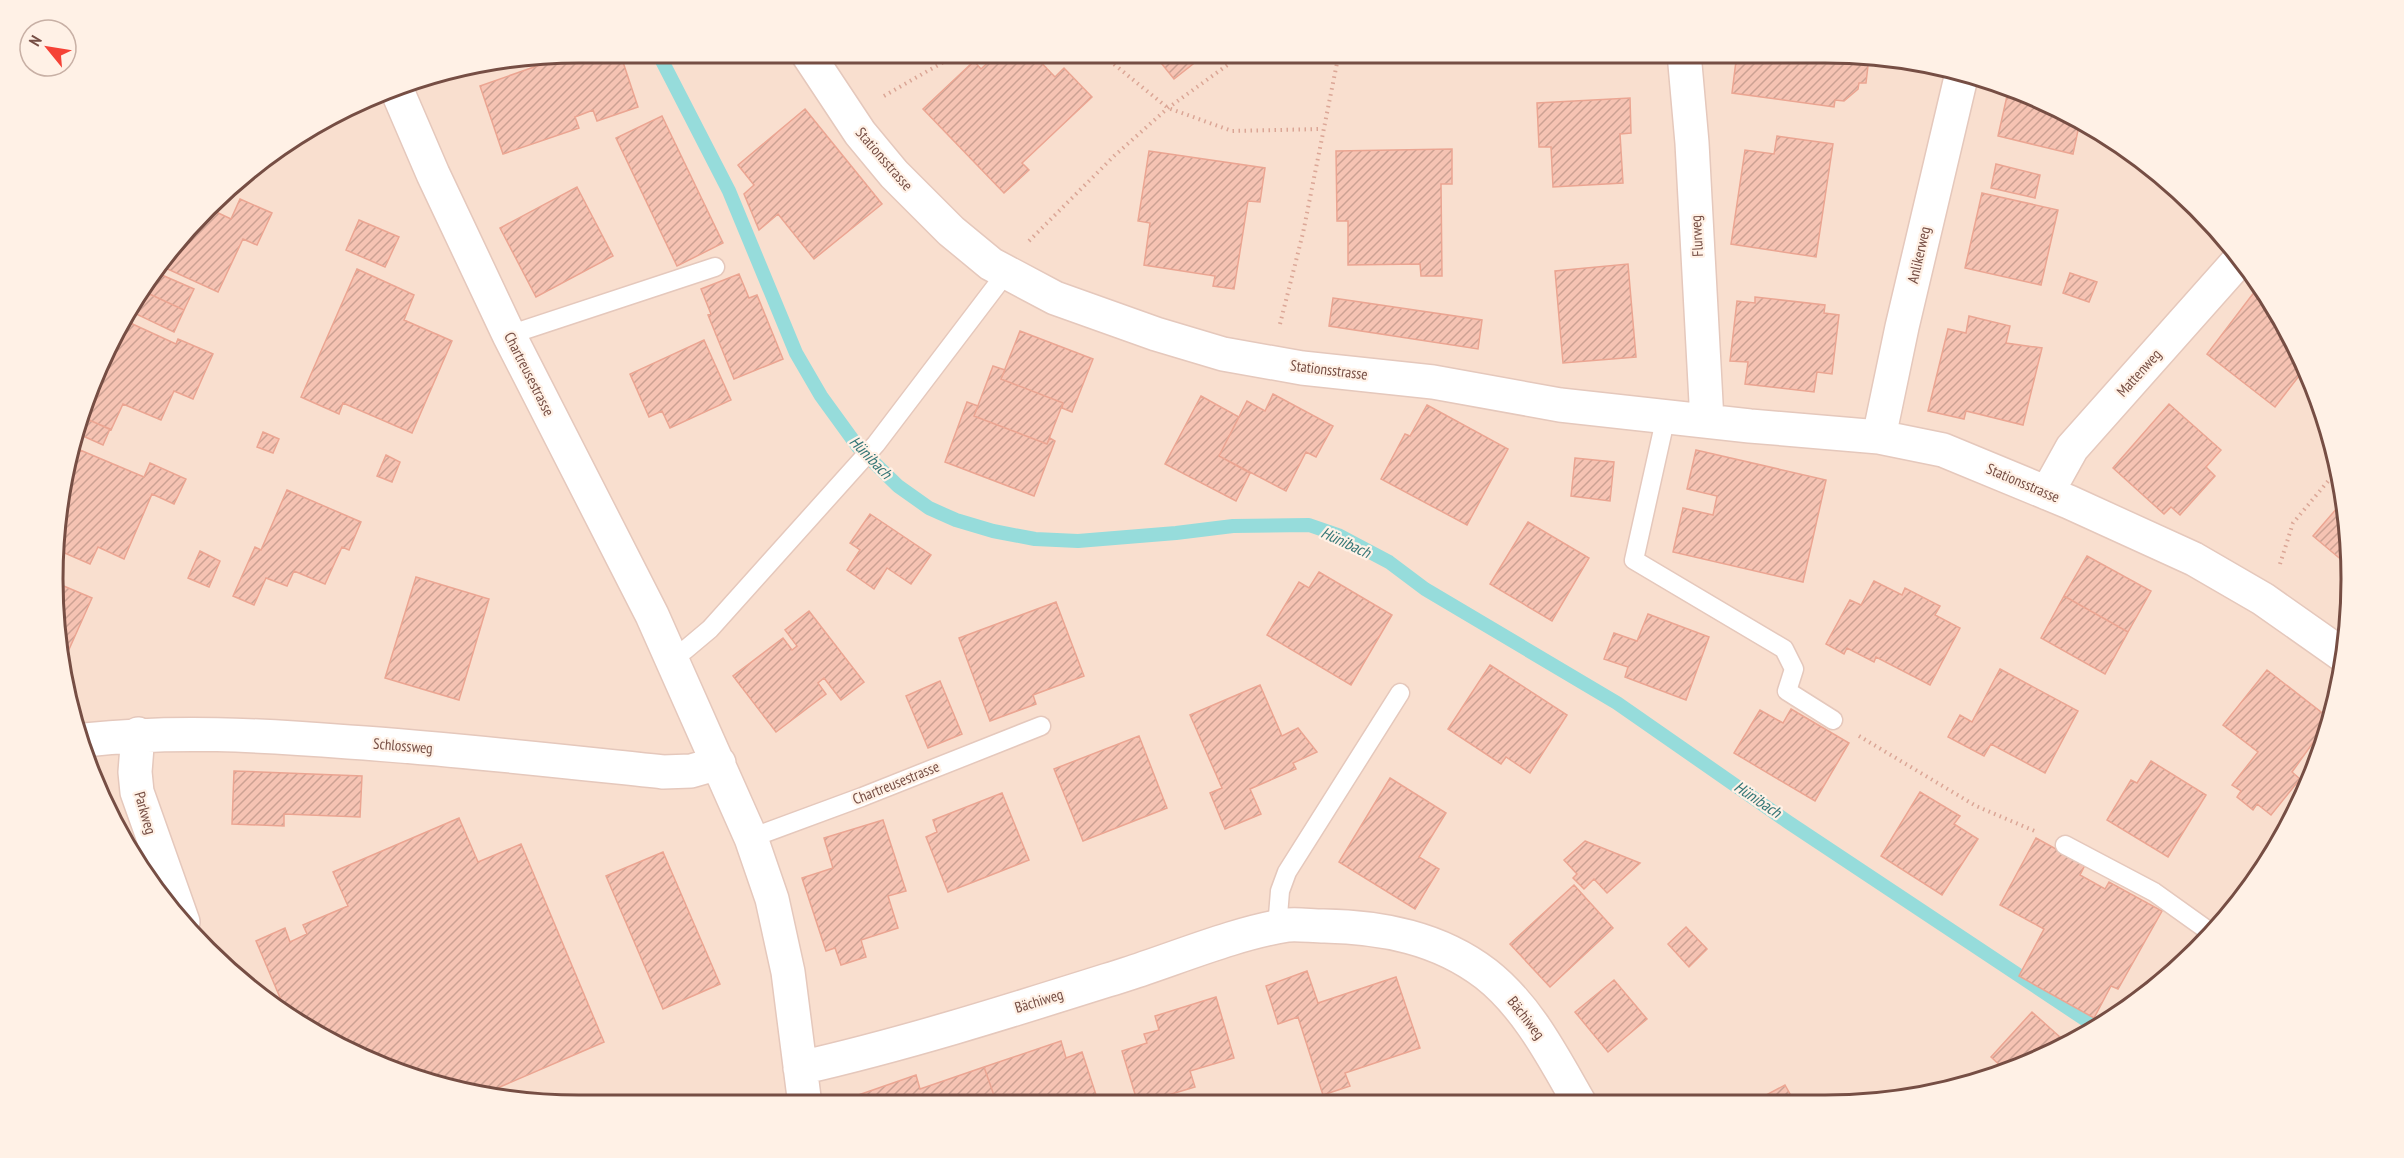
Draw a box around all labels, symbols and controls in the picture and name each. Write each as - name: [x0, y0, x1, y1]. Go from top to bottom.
- north arrow: [18, 18, 78, 78]
- text: N: [24, 32, 46, 49]
- street label: Stationsstrasse: [852, 123, 917, 194]
- street label: Flurweg: [1686, 215, 1707, 257]
- street label: Anlikerweg: [1903, 225, 1934, 285]
- street label: Chartreusestrasse: [500, 329, 559, 419]
- street label: Mattenweg: [2112, 345, 2165, 400]
- street label: Stationsstrasse: [1289, 355, 1369, 384]
- water label: Hünibach: [846, 431, 897, 483]
- street label: Stationsstrasse: [1984, 459, 2063, 506]
- water label: Hünibach: [1318, 522, 1375, 562]
- street label: Schlossweg: [372, 733, 434, 758]
- street label: Chartreusestrasse: [850, 757, 942, 809]
- water label: Hünibach: [1731, 776, 1786, 822]
- street label: Parkweg: [130, 789, 161, 836]
- street label: Bächiweg: [1012, 984, 1065, 1017]
- street label: Bächiweg: [1504, 992, 1549, 1043]

